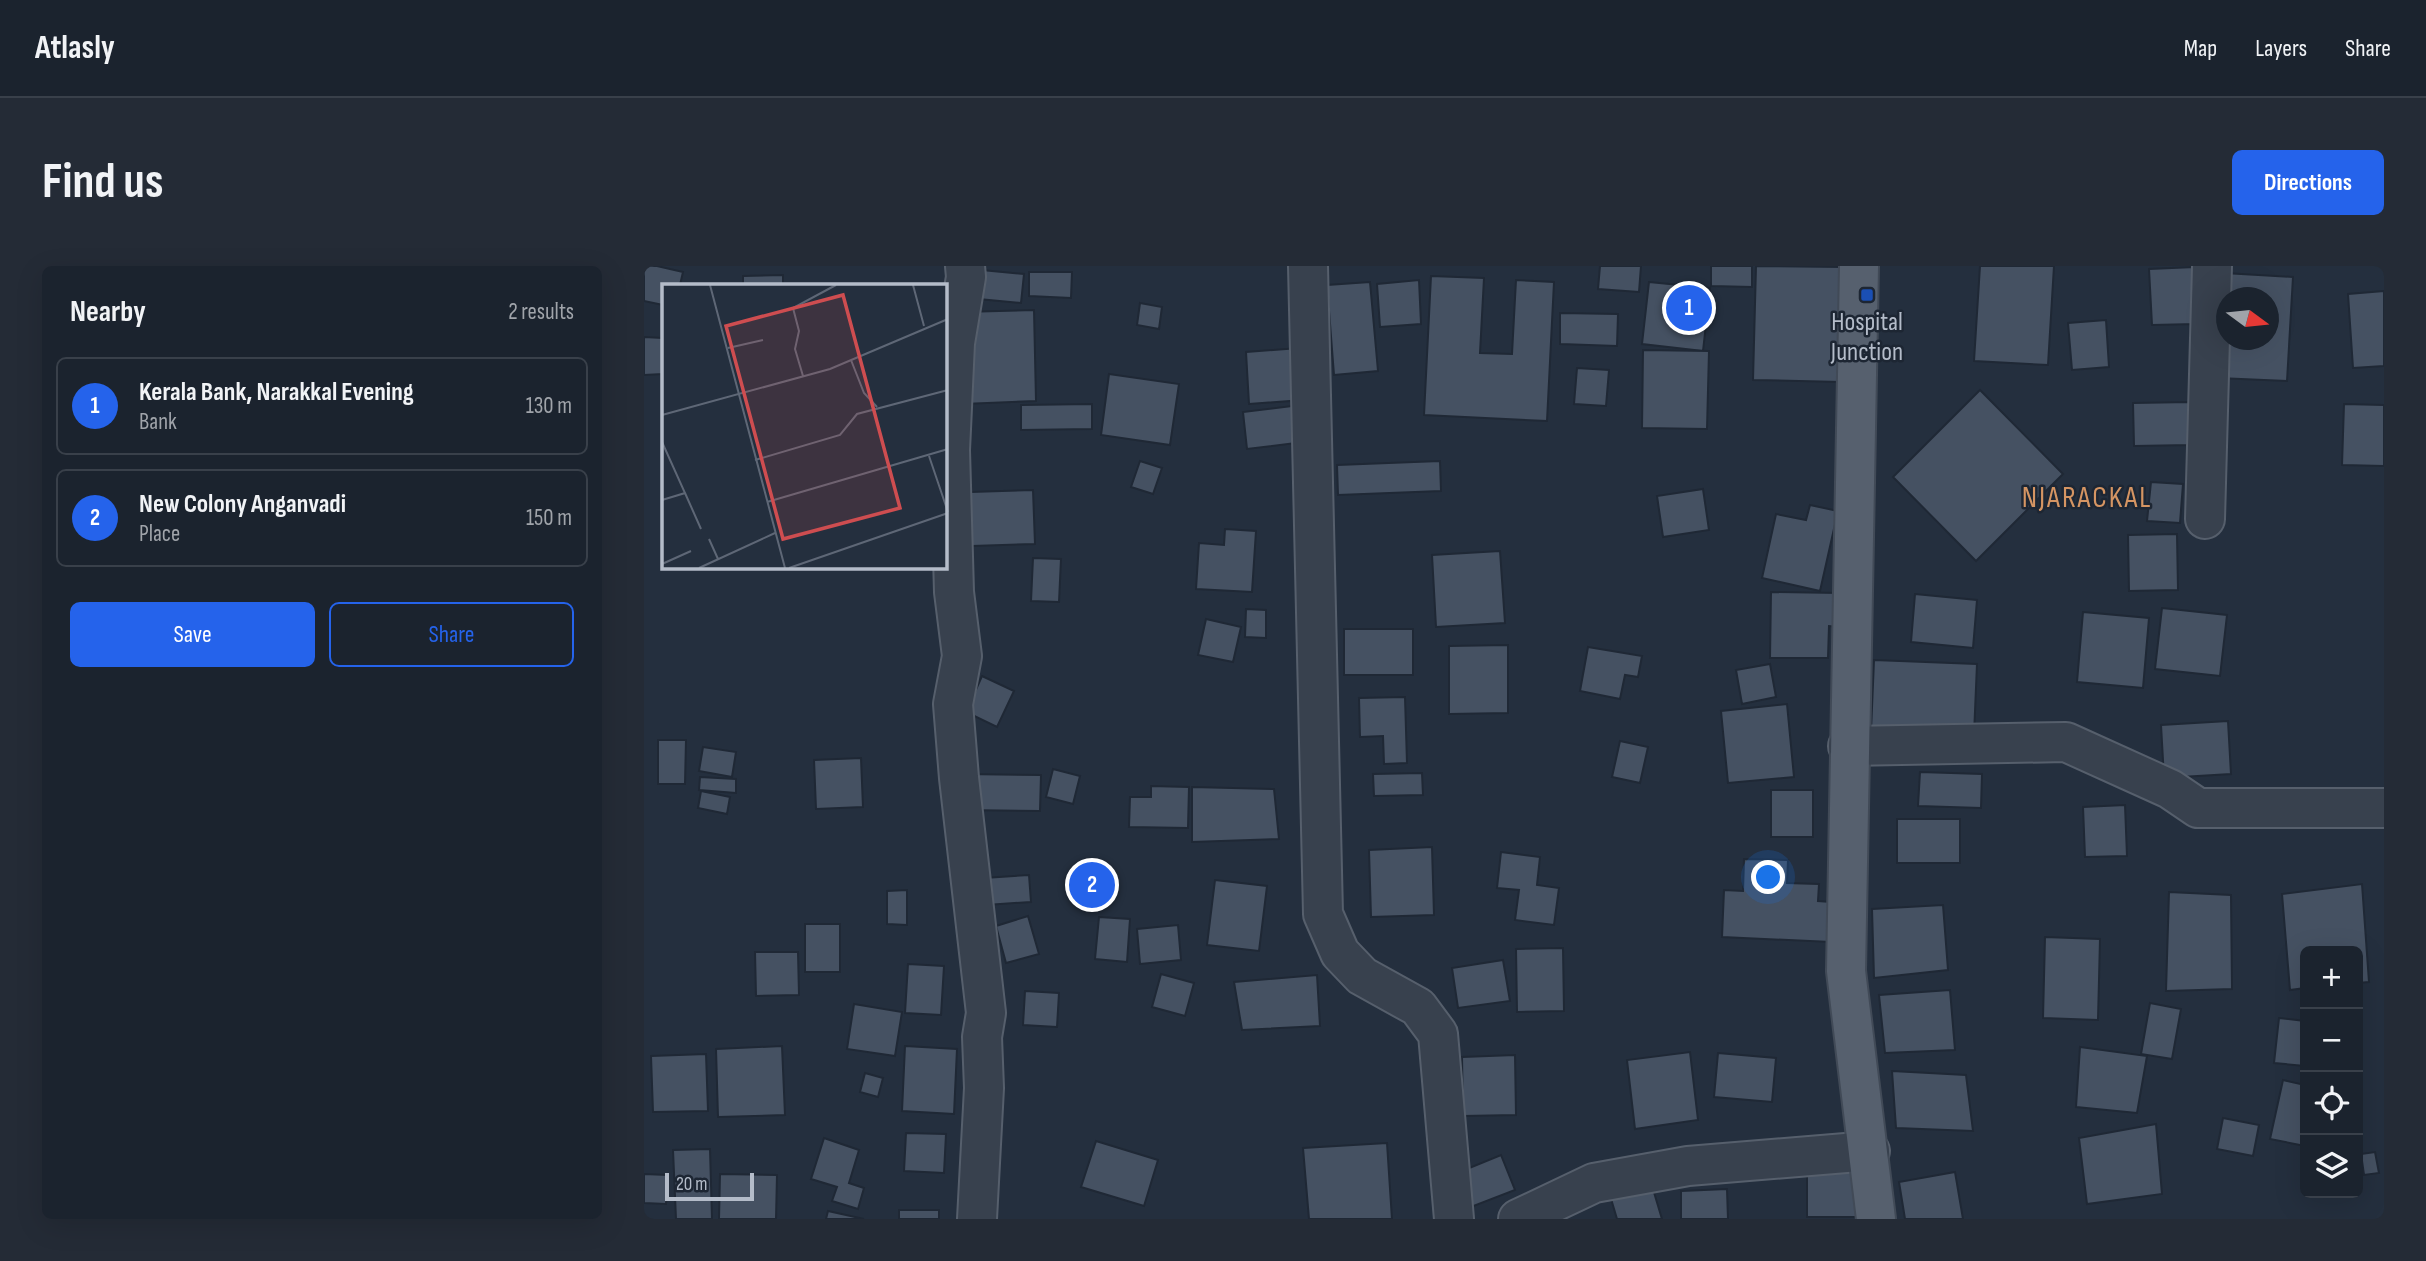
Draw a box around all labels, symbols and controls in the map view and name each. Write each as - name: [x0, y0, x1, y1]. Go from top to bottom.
- text: Atlasly: [35, 28, 115, 68]
- text: Map: [2184, 34, 2217, 63]
- text: Layers: [2255, 34, 2307, 63]
- text: Share: [2345, 34, 2391, 63]
- button: Directions: [2232, 150, 2384, 215]
- text: Find us: [42, 153, 164, 212]
- pin: 1: [1666, 282, 1712, 334]
- inset map: [662, 284, 947, 569]
- marker: Hospital Junction: [1859, 287, 1875, 303]
- north arrow: [2216, 287, 2279, 350]
- text: Nearby: [70, 294, 146, 330]
- text: 2 results: [508, 298, 574, 326]
- place label: Hospital Junction: [1830, 307, 1903, 368]
- text: Kerala Bank, Narakkal Evening: [139, 377, 414, 408]
- text: 1: [90, 392, 100, 420]
- text: 130 m: [526, 392, 572, 420]
- text: Bank: [139, 408, 177, 436]
- district label: NJARACKAL: [2022, 480, 2152, 516]
- text: New Colony Anganvadi: [139, 489, 346, 520]
- text: 2: [90, 504, 100, 532]
- text: 150 m: [526, 504, 572, 532]
- text: Place: [139, 520, 180, 548]
- button: Save: [70, 602, 315, 667]
- button: Share: [329, 602, 574, 667]
- pin: 2: [1069, 859, 1115, 911]
- your location: [1751, 860, 1785, 894]
- map controls: [2300, 946, 2363, 1198]
- button: +: [2300, 946, 2363, 1009]
- button: −: [2300, 1009, 2363, 1072]
- button: locate: [2300, 1072, 2363, 1135]
- button: layers: [2300, 1135, 2363, 1198]
- scale bar: [665, 1170, 754, 1202]
- text: 20 m: [676, 1173, 708, 1196]

